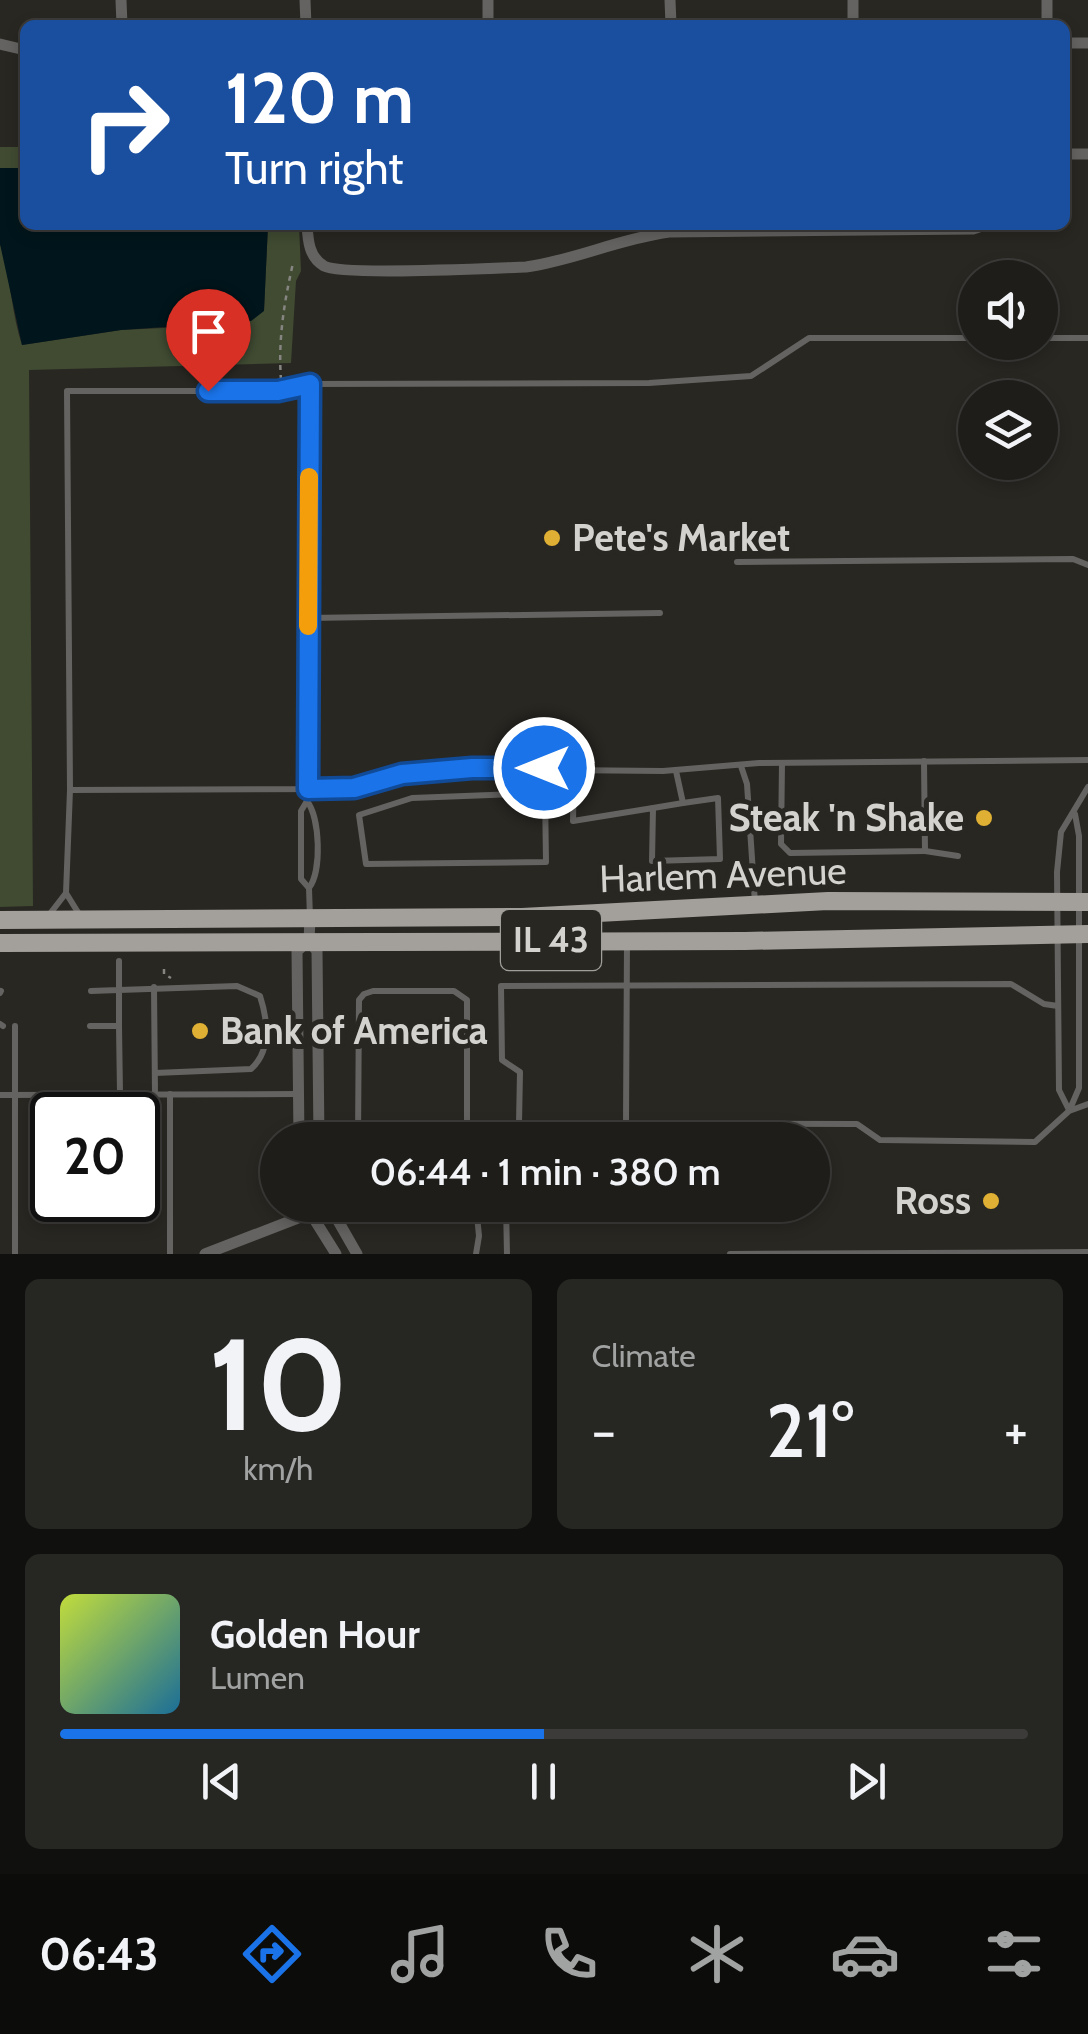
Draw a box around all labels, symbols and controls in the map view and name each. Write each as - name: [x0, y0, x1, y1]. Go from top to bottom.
- text: 120 m: [225, 55, 414, 141]
- icon: right: [60, 60, 190, 190]
- text: Turn right: [225, 141, 404, 195]
- map controls: [958, 260, 1058, 480]
- button: sound: [958, 260, 1058, 360]
- pin: [166, 289, 251, 392]
- icon: arrive: [181, 304, 236, 359]
- button: layers: [958, 380, 1058, 480]
- place label: Pete's Market: [572, 514, 790, 561]
- marker: Pete's Market: [541, 527, 563, 549]
- position arrow: [492, 716, 596, 820]
- place label: Steak 'n Shake: [728, 794, 964, 841]
- marker: Steak 'n Shake: [973, 807, 995, 829]
- street label: Harlem Avenue: [599, 847, 847, 902]
- road number: IL 43: [501, 910, 601, 970]
- place label: Bank of America: [220, 1007, 488, 1054]
- marker: Bank of America: [189, 1020, 211, 1042]
- speed limit sign: 20: [30, 1092, 160, 1222]
- text: 06:44 · 1 min · 380 m: [369, 1148, 721, 1195]
- place label: Ross: [894, 1177, 971, 1224]
- marker: Ross: [980, 1190, 1002, 1212]
- text: 10: [208, 1305, 348, 1463]
- text: Climate: [592, 1336, 696, 1375]
- text: 21°: [766, 1385, 854, 1476]
- text: −: [592, 1397, 616, 1464]
- text: +: [1004, 1397, 1028, 1464]
- text: km/h: [243, 1449, 313, 1488]
- text: Golden Hour: [210, 1611, 420, 1658]
- text: Lumen: [210, 1658, 305, 1697]
- icon: previous: [194, 1754, 249, 1809]
- icon: pause: [516, 1754, 571, 1809]
- icon: next: [839, 1754, 894, 1809]
- icon: directions: [237, 1919, 307, 1989]
- icon: music: [385, 1919, 455, 1989]
- icon: phone: [534, 1919, 604, 1989]
- icon: climate: [682, 1919, 752, 1989]
- icon: car: [830, 1919, 900, 1989]
- icon: filters: [979, 1919, 1049, 1989]
- text: 06:43: [39, 1927, 158, 1981]

